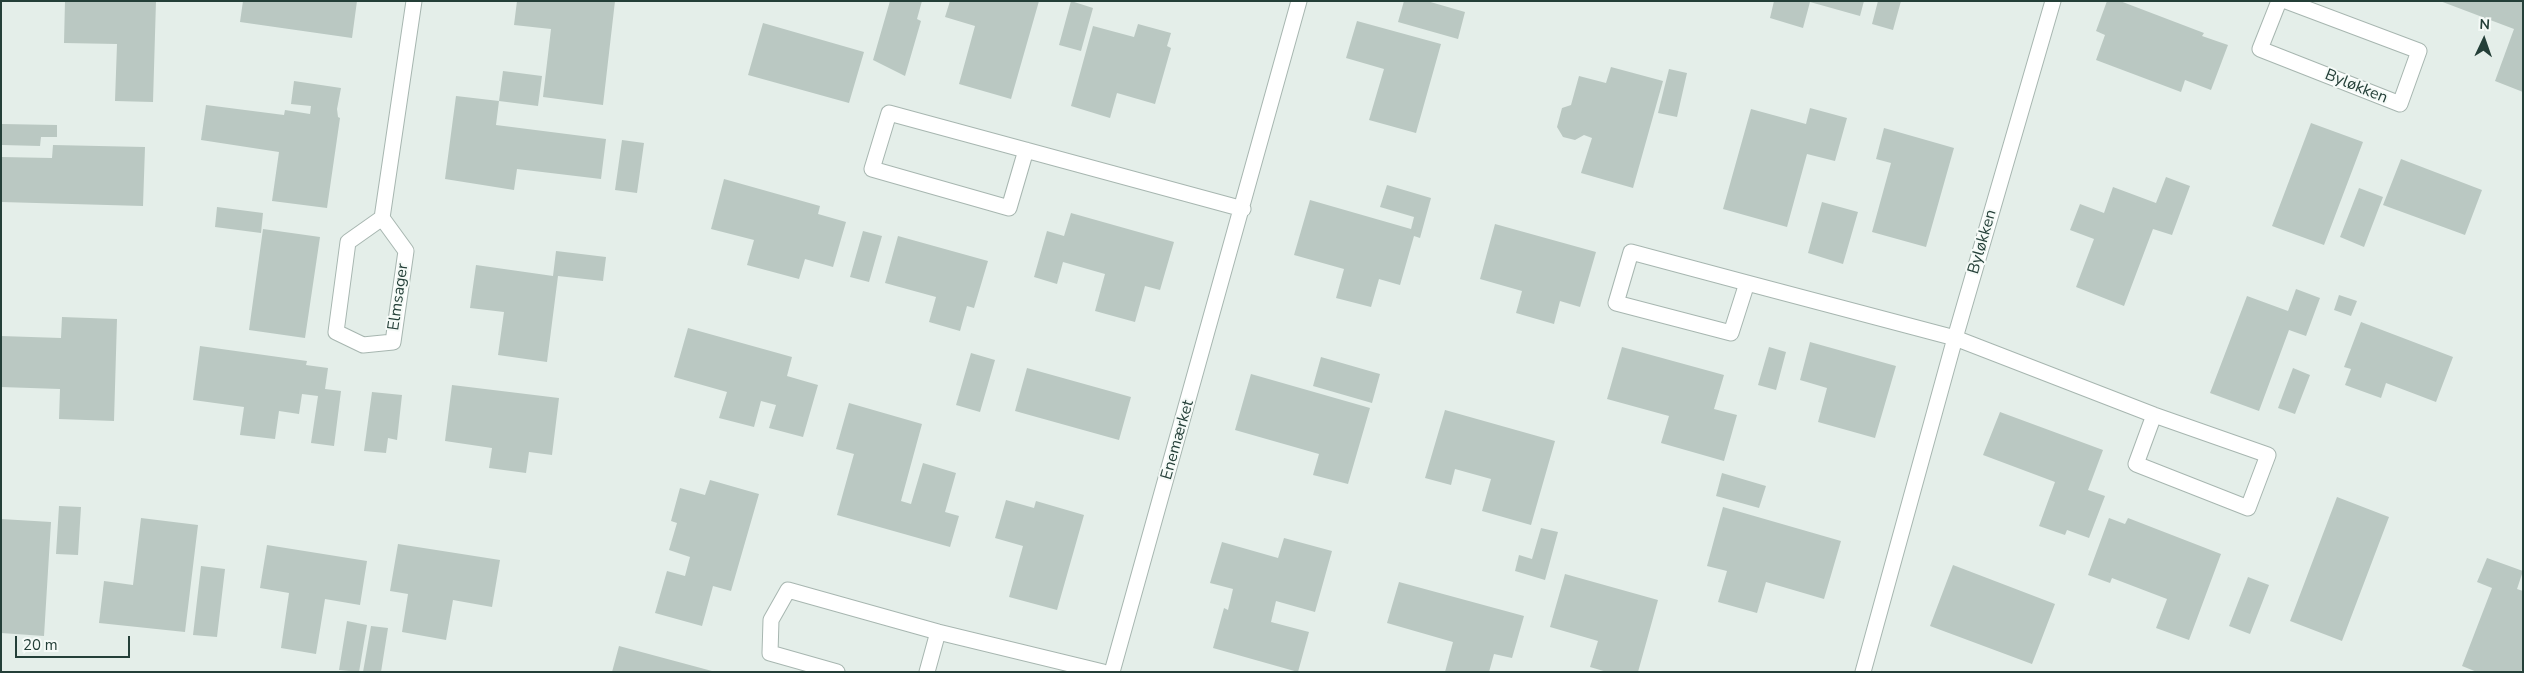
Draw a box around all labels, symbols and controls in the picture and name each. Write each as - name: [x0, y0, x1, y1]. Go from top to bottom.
- north arrow: [2459, 15, 2509, 65]
- text: N: [2479, 15, 2491, 34]
- street label: Byløkken: [2322, 66, 2390, 108]
- street label: Byløkken: [1965, 208, 2001, 276]
- street label: Elmsager: [385, 262, 413, 332]
- street label: Enemærket: [1157, 398, 1199, 482]
- scale bar: [18, 626, 132, 658]
- text: 20 m: [23, 635, 58, 655]

